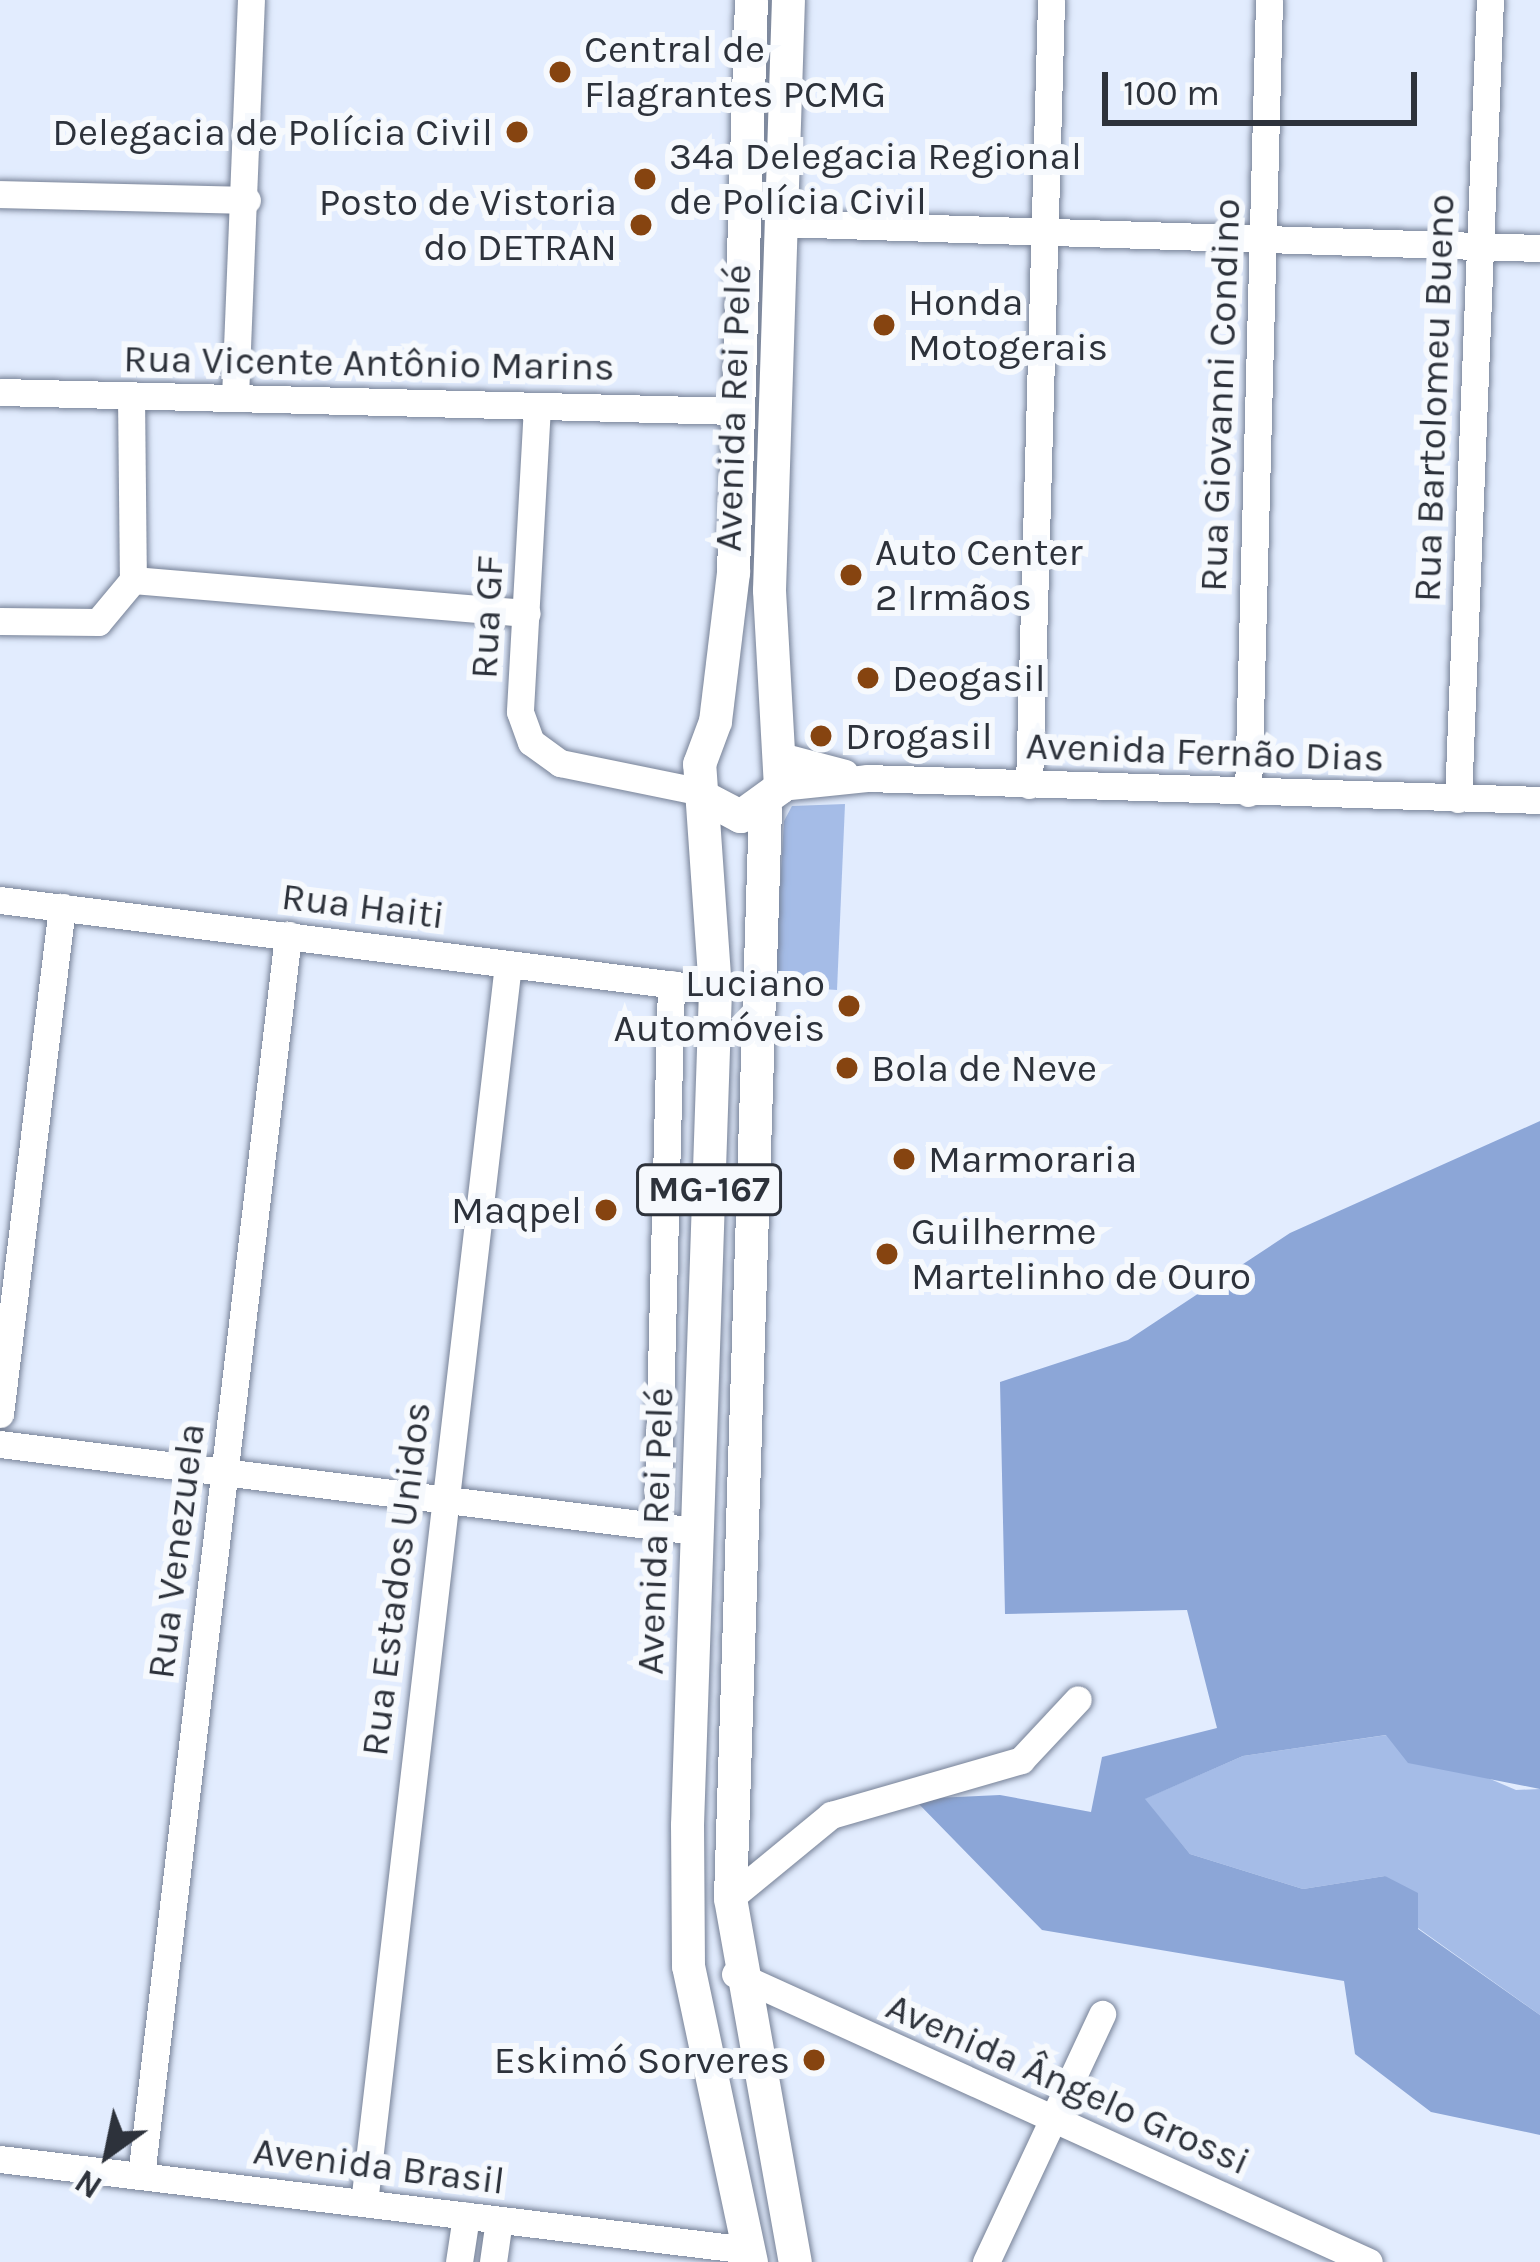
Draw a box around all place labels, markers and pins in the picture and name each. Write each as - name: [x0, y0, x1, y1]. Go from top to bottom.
- place label: Central de Flagrantes PCMG: [584, 27, 886, 118]
- marker: Central de Flagrantes PCMG: [547, 59, 573, 85]
- place label: Delegacia de Polícia Civil: [52, 109, 493, 155]
- marker: Delegacia de Polícia Civil: [504, 119, 530, 145]
- place label: 34ª Delegacia Regional de Polícia Civil: [669, 134, 1082, 225]
- marker: 34ª Delegacia Regional de Polícia Civil: [632, 166, 658, 192]
- place label: Posto de Vistoria do DETRAN: [319, 180, 617, 271]
- marker: Posto de Vistoria do DETRAN: [628, 212, 654, 238]
- place label: Honda Motogerais: [908, 280, 1108, 371]
- marker: Honda Motogerais: [871, 312, 897, 338]
- place label: Auto Center 2 Irmãos: [875, 530, 1083, 621]
- marker: Auto Center 2 Irmãos: [838, 562, 864, 588]
- place label: Deogasil: [892, 655, 1046, 701]
- marker: Deogasil: [855, 665, 881, 691]
- place label: Drogasil: [845, 713, 993, 759]
- marker: Drogasil: [808, 723, 834, 749]
- place label: Luciano Automóveis: [613, 961, 825, 1052]
- marker: Luciano Automóveis: [836, 993, 862, 1019]
- place label: Bola de Neve: [871, 1045, 1097, 1091]
- marker: Bola de Neve: [834, 1055, 860, 1081]
- place label: Marmoraria: [928, 1136, 1137, 1182]
- marker: Marmoraria: [891, 1146, 917, 1172]
- place label: Maqpel: [451, 1187, 582, 1233]
- marker: Maqpel: [593, 1197, 619, 1223]
- place label: Guilherme Martelinho de Ouro: [911, 1209, 1251, 1300]
- marker: Guilherme Martelinho de Ouro: [874, 1241, 900, 1267]
- place label: Eskimó Sorveres: [494, 2037, 790, 2083]
- marker: Eskimó Sorveres: [801, 2047, 827, 2073]

